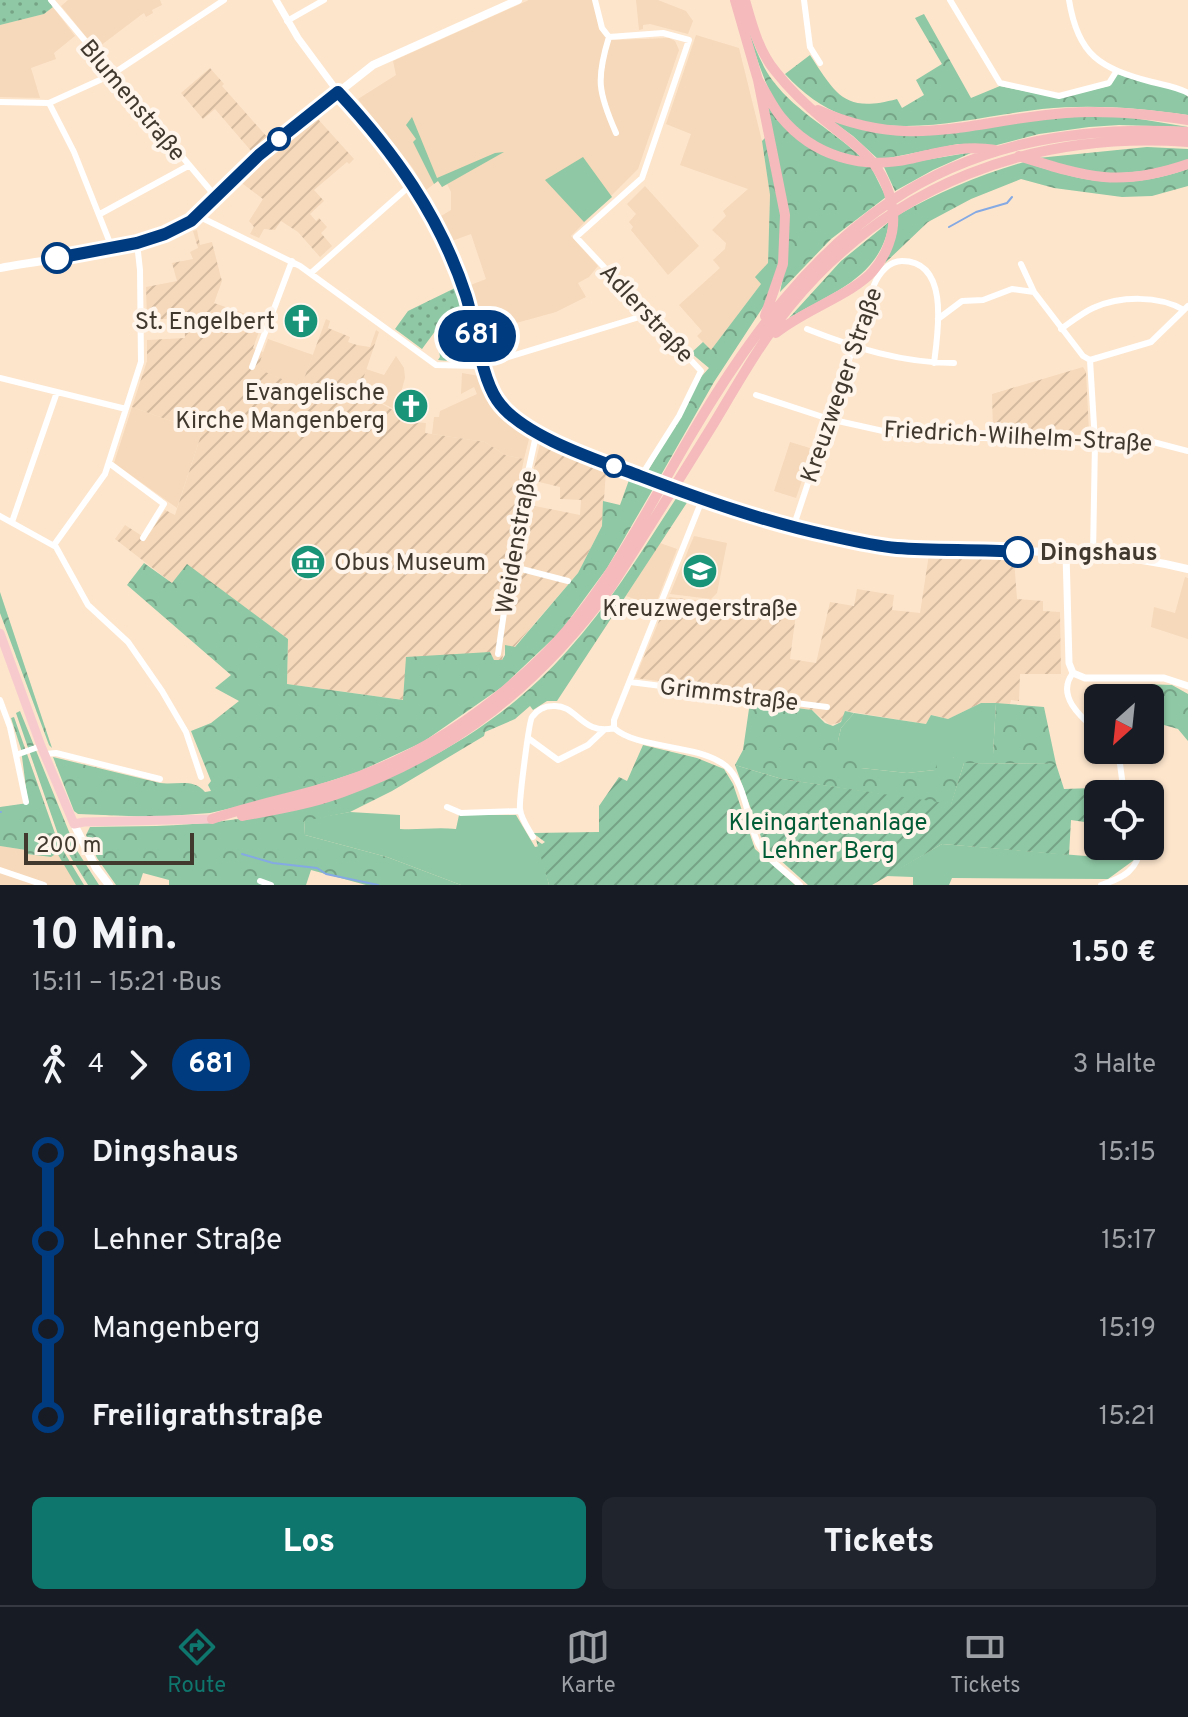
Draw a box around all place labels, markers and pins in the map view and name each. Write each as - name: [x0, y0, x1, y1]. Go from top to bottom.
- unlabelled marker: [268, 128, 290, 150]
- unlabelled marker: [42, 243, 72, 273]
- church icon: St. Engelbert: [282, 302, 320, 340]
- place label: St. Engelbert: [135, 308, 275, 338]
- place label: Evangelische Kirche Mangenberg: [175, 379, 385, 437]
- church icon: Evangelische Kirche Mangenberg: [392, 387, 430, 425]
- unlabelled marker: [603, 455, 625, 477]
- marker: Dingshaus: [1003, 537, 1033, 567]
- place label: Dingshaus: [1040, 539, 1157, 569]
- museum icon: Obus Museum: [289, 543, 327, 581]
- place label: Obus Museum: [334, 549, 486, 579]
- school or university icon: Kreuzwegerstraße: [681, 552, 719, 590]
- place label: Kreuzwegerstraße: [602, 595, 798, 625]

